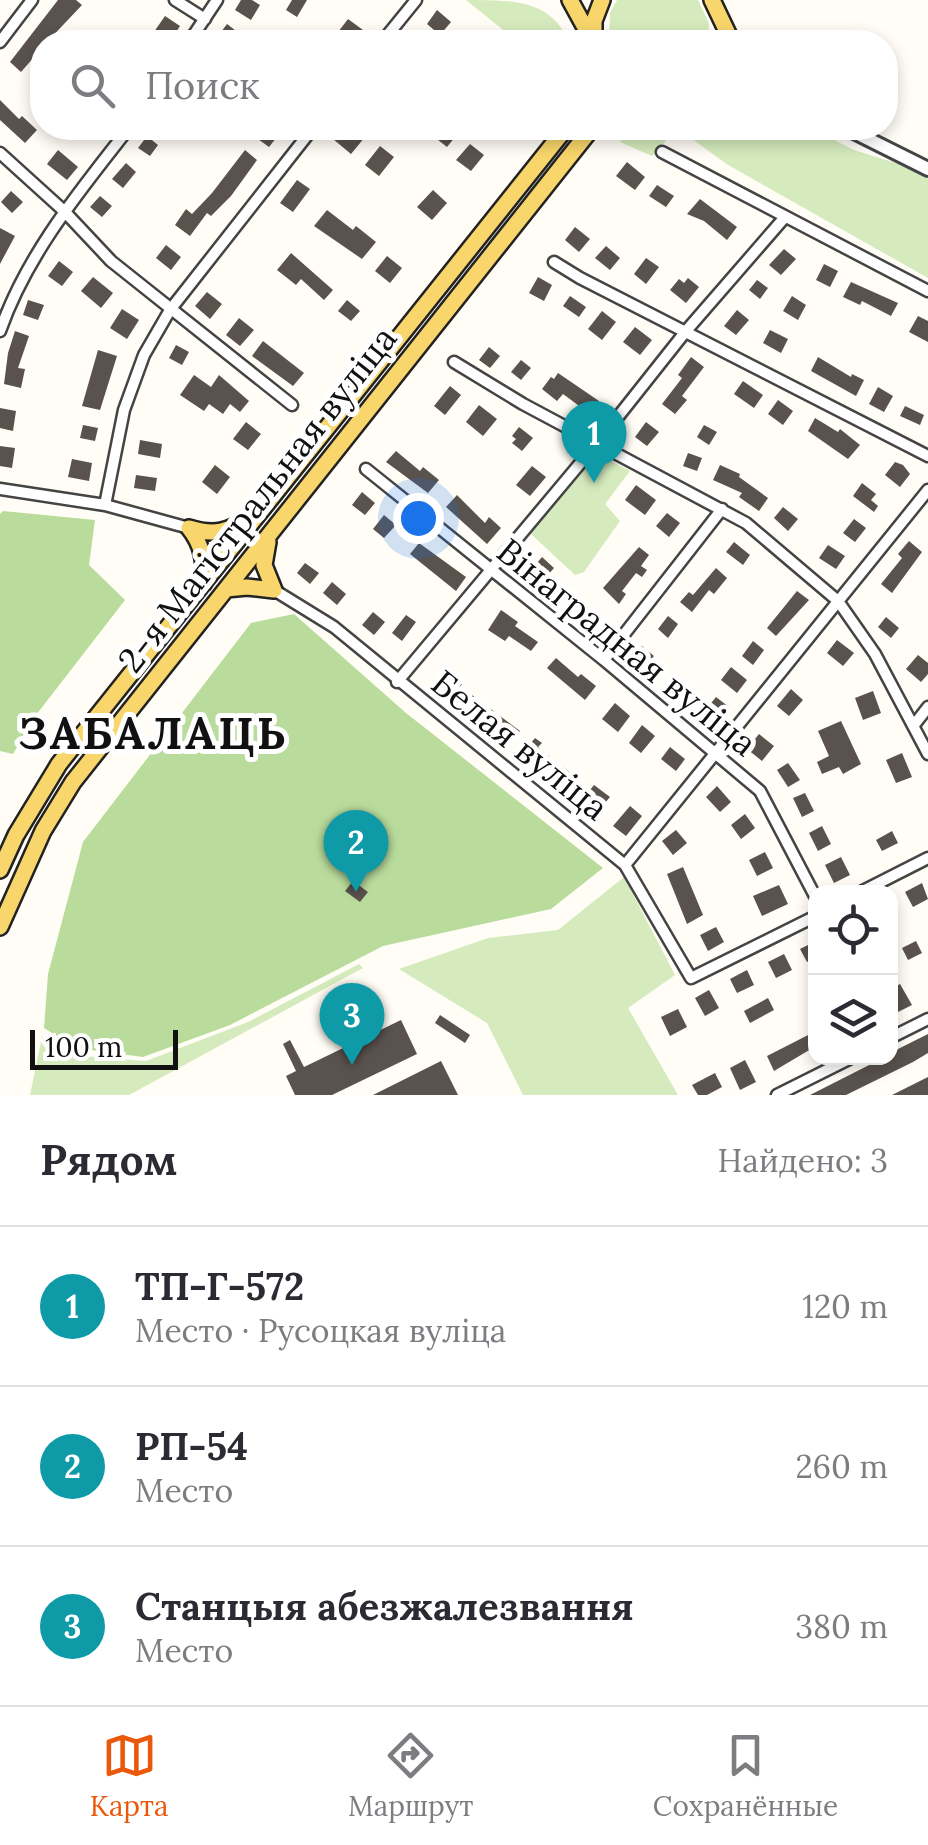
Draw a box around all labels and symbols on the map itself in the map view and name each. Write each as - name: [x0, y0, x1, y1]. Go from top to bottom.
- street label: 2-я Магістральная вуліца: [108, 317, 406, 681]
- pin: 1: [562, 400, 626, 483]
- your location: [393, 493, 444, 544]
- street label: Вінаградная вуліца: [488, 528, 766, 766]
- street label: Белая вуліца: [422, 660, 618, 830]
- district label: ЗАБАЛАЦЬ: [18, 704, 288, 761]
- pin: 2: [324, 810, 388, 892]
- pin: 3: [320, 982, 384, 1065]
- scale bar: [30, 1025, 178, 1070]

